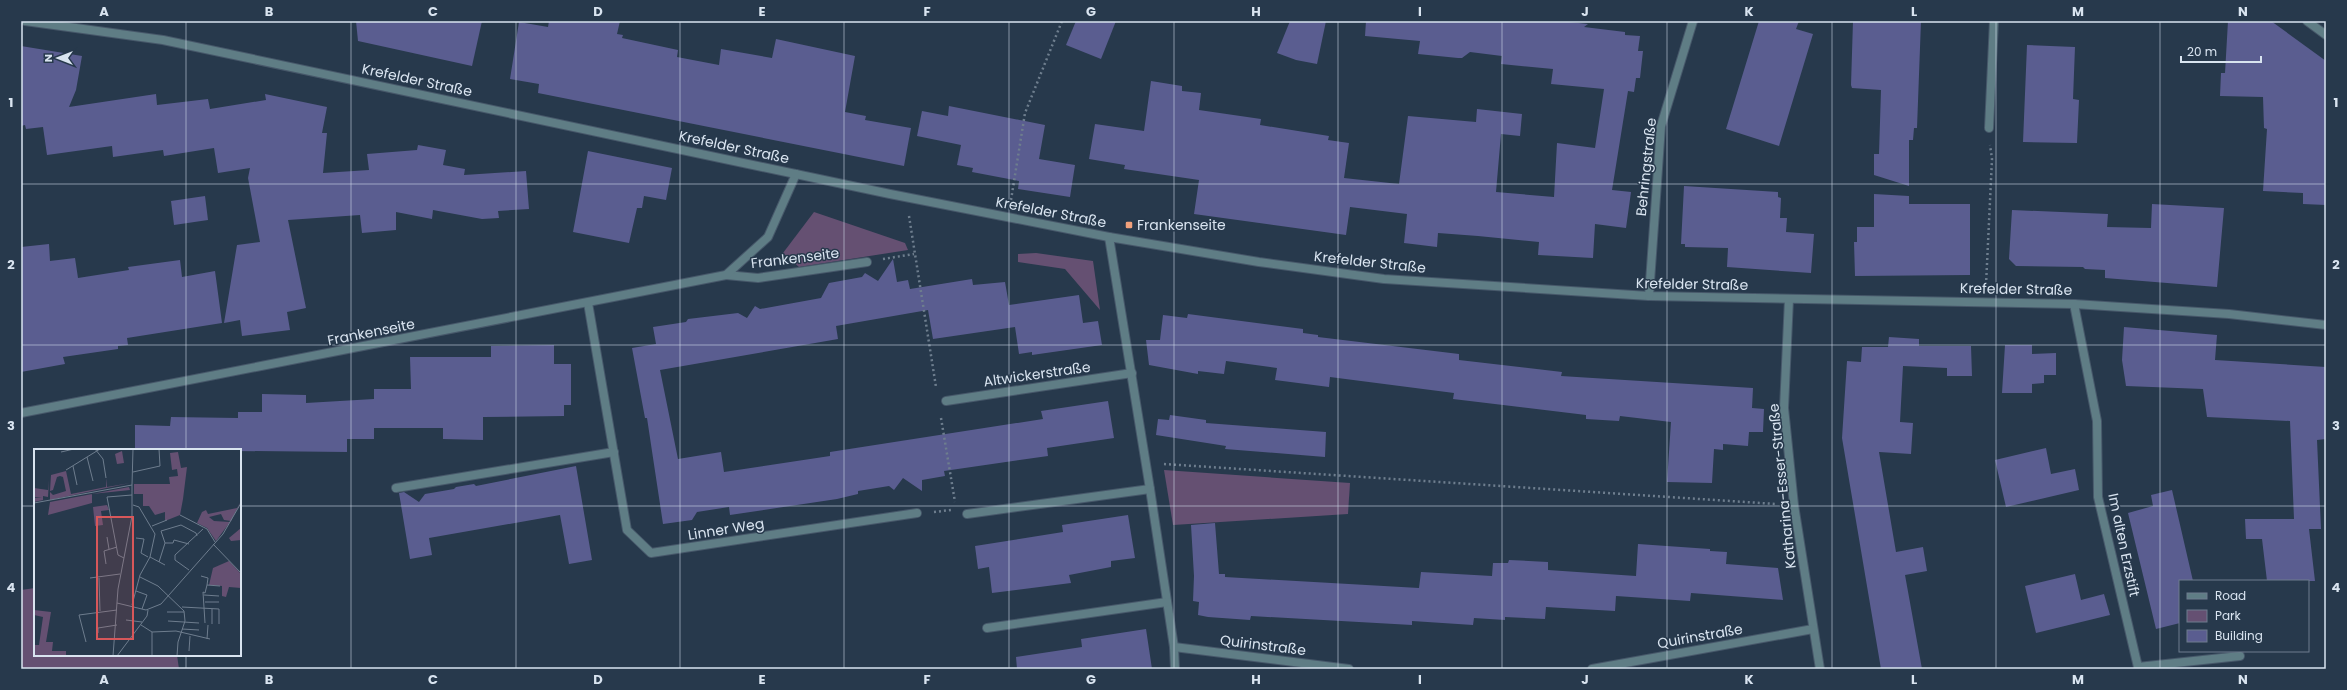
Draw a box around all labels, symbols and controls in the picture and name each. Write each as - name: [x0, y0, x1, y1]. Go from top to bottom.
- text: A: [99, 2, 109, 21]
- text: B: [265, 2, 274, 21]
- text: C: [428, 2, 438, 21]
- text: D: [593, 2, 603, 21]
- text: E: [758, 2, 766, 21]
- text: F: [923, 2, 931, 21]
- text: G: [1086, 2, 1096, 21]
- text: H: [1251, 2, 1261, 21]
- text: I: [1418, 2, 1422, 21]
- text: J: [1581, 2, 1589, 21]
- text: K: [1744, 2, 1754, 21]
- text: L: [1911, 2, 1917, 21]
- text: M: [2072, 2, 2084, 21]
- text: N: [2238, 2, 2248, 21]
- north arrow: [38, 38, 78, 78]
- scale bar: [2181, 38, 2261, 64]
- text: 20 m: [2187, 43, 2217, 60]
- text: N: [40, 54, 56, 62]
- street label: Krefelder Straße: [360, 59, 474, 102]
- text: 1: [9, 93, 13, 112]
- text: 1: [2334, 93, 2338, 112]
- street label: Behringstraße: [1631, 117, 1661, 217]
- street label: Krefelder Straße: [677, 126, 791, 169]
- street label: Krefelder Straße: [994, 191, 1108, 233]
- place label: Frankenseite: [1137, 215, 1226, 235]
- marker: Frankenseite: [1124, 220, 1134, 230]
- street label: Frankenseite: [750, 243, 841, 273]
- street label: Krefelder Straße: [1313, 246, 1427, 278]
- text: 2: [7, 255, 15, 274]
- text: 2: [2332, 255, 2340, 274]
- street label: Krefelder Straße: [1636, 273, 1749, 295]
- street label: Krefelder Straße: [1960, 278, 2073, 300]
- street label: Frankenseite: [326, 314, 417, 350]
- street label: Altwickerstraße: [982, 357, 1092, 391]
- street label: Katharina-Esser-Straße: [1763, 402, 1801, 569]
- text: 3: [7, 416, 15, 435]
- text: 3: [2332, 416, 2340, 435]
- inset map: [34, 449, 241, 656]
- street label: Im alten Erzstift: [2103, 491, 2145, 599]
- street label: Linner Weg: [686, 513, 766, 545]
- text: 4: [7, 578, 16, 597]
- text: 4: [2332, 578, 2341, 597]
- legend: [2179, 580, 2309, 652]
- text: Road: [2215, 587, 2246, 604]
- text: Park: [2215, 607, 2242, 624]
- street label: Quirinstraße: [1656, 619, 1745, 653]
- text: Building: [2215, 627, 2263, 644]
- street label: Quirinstraße: [1219, 630, 1307, 660]
- text: A: [99, 670, 109, 689]
- text: B: [265, 670, 274, 689]
- text: C: [428, 670, 438, 689]
- text: D: [593, 670, 603, 689]
- text: E: [758, 670, 766, 689]
- text: F: [923, 670, 931, 689]
- text: G: [1086, 670, 1096, 689]
- text: H: [1251, 670, 1261, 689]
- text: I: [1418, 670, 1422, 689]
- text: J: [1581, 670, 1589, 689]
- text: K: [1744, 670, 1754, 689]
- text: L: [1911, 670, 1917, 689]
- text: M: [2072, 670, 2084, 689]
- text: N: [2238, 670, 2248, 689]

